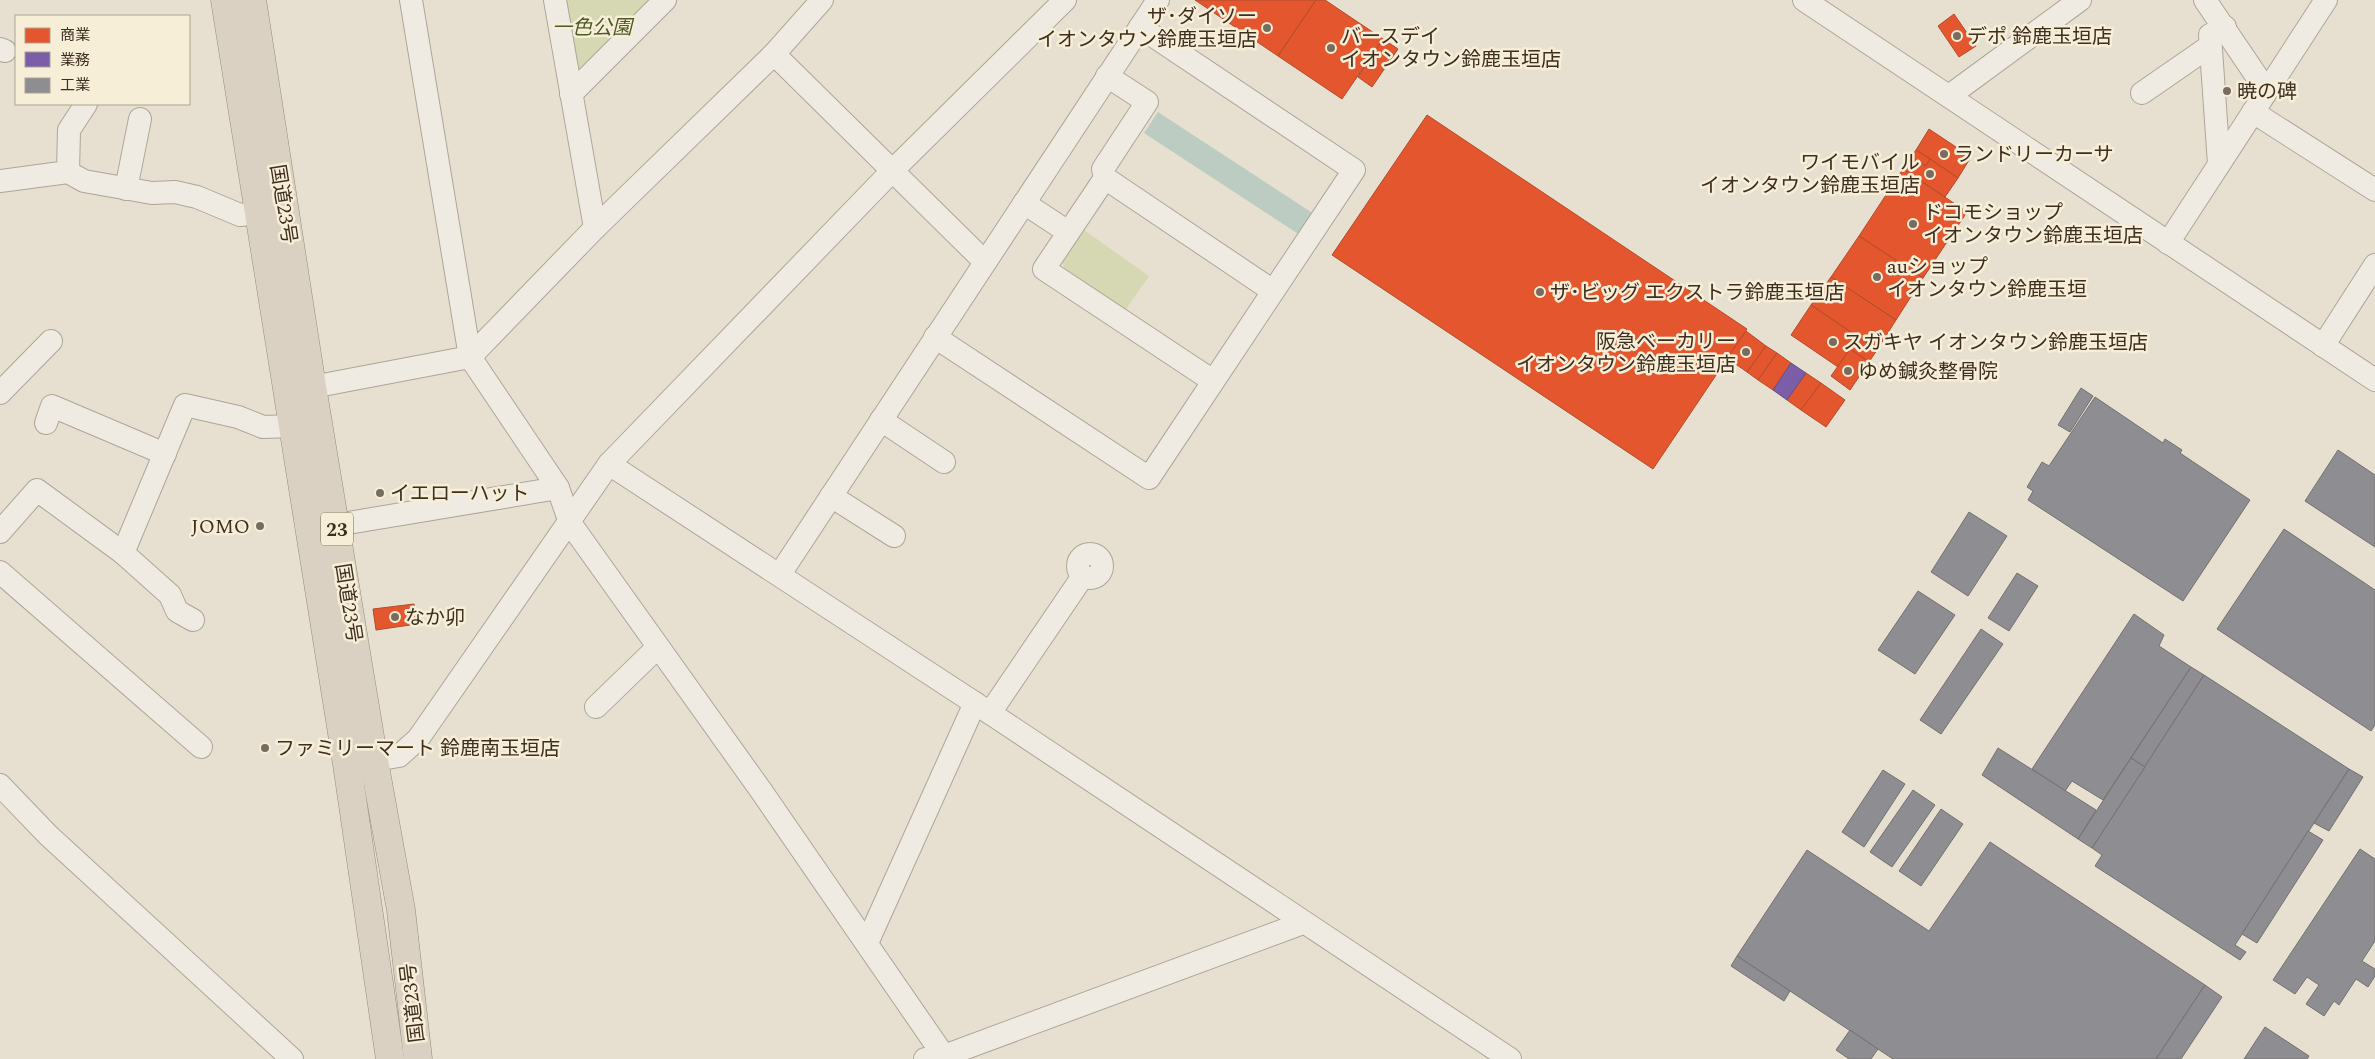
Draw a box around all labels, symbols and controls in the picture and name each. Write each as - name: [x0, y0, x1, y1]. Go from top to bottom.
- place label: ザ･ダイソー イオンタウン鈴鹿玉垣店: [1037, 2, 1257, 55]
- park label: 一色公園: [552, 13, 635, 43]
- legend: [15, 15, 190, 105]
- marker: ザ･ダイソー イオンタウン鈴鹿玉垣店: [1261, 22, 1273, 34]
- place label: バースデイ イオンタウン鈴鹿玉垣店: [1341, 22, 1561, 75]
- place label: デポ 鈴鹿玉垣店: [1967, 22, 2112, 52]
- text: 商業: [60, 24, 90, 47]
- marker: デポ 鈴鹿玉垣店: [1951, 30, 1963, 42]
- marker: バースデイ イオンタウン鈴鹿玉垣店: [1325, 42, 1337, 54]
- text: 業務: [60, 49, 90, 72]
- text: 工業: [60, 74, 90, 97]
- place label: 暁の碑: [2237, 77, 2297, 107]
- marker: 暁の碑: [2221, 85, 2233, 97]
- place label: ランドリーカーサ: [1954, 140, 2114, 170]
- place label: ワイモバイル イオンタウン鈴鹿玉垣店: [1700, 148, 1920, 201]
- marker: ランドリーカーサ: [1938, 148, 1950, 160]
- street label: 国道23号: [262, 162, 304, 246]
- marker: ワイモバイル イオンタウン鈴鹿玉垣店: [1924, 168, 1936, 180]
- place label: ドコモショップ イオンタウン鈴鹿玉垣店: [1923, 198, 2143, 251]
- marker: ドコモショップ イオンタウン鈴鹿玉垣店: [1907, 218, 1919, 230]
- place label: auショップ イオンタウン鈴鹿玉垣: [1887, 252, 2087, 305]
- marker: auショップ イオンタウン鈴鹿玉垣: [1871, 271, 1883, 283]
- place label: ザ･ビッグ エクストラ鈴鹿玉垣店: [1550, 278, 1844, 308]
- marker: ザ･ビッグ エクストラ鈴鹿玉垣店: [1534, 286, 1546, 298]
- place label: 阪急ベーカリー イオンタウン鈴鹿玉垣店: [1516, 327, 1736, 380]
- place label: スガキヤ イオンタウン鈴鹿玉垣店: [1843, 328, 2148, 358]
- marker: スガキヤ イオンタウン鈴鹿玉垣店: [1827, 336, 1839, 348]
- marker: 阪急ベーカリー イオンタウン鈴鹿玉垣店: [1740, 346, 1752, 358]
- place label: ゆめ鍼灸整骨院: [1858, 357, 1998, 387]
- marker: ゆめ鍼灸整骨院: [1842, 365, 1854, 377]
- place label: イエローハット: [390, 479, 529, 509]
- marker: イエローハット: [374, 487, 386, 499]
- place label: JOMO: [191, 512, 250, 542]
- road number: 23: [321, 512, 353, 546]
- marker: JOMO: [254, 520, 266, 532]
- street label: 国道23号: [327, 561, 369, 645]
- place label: なか卯: [405, 603, 465, 633]
- marker: なか卯: [389, 611, 401, 623]
- place label: ファミリーマート 鈴鹿南玉垣店: [275, 734, 560, 764]
- marker: ファミリーマート 鈴鹿南玉垣店: [259, 742, 271, 754]
- street label: 国道23号: [393, 961, 433, 1044]

